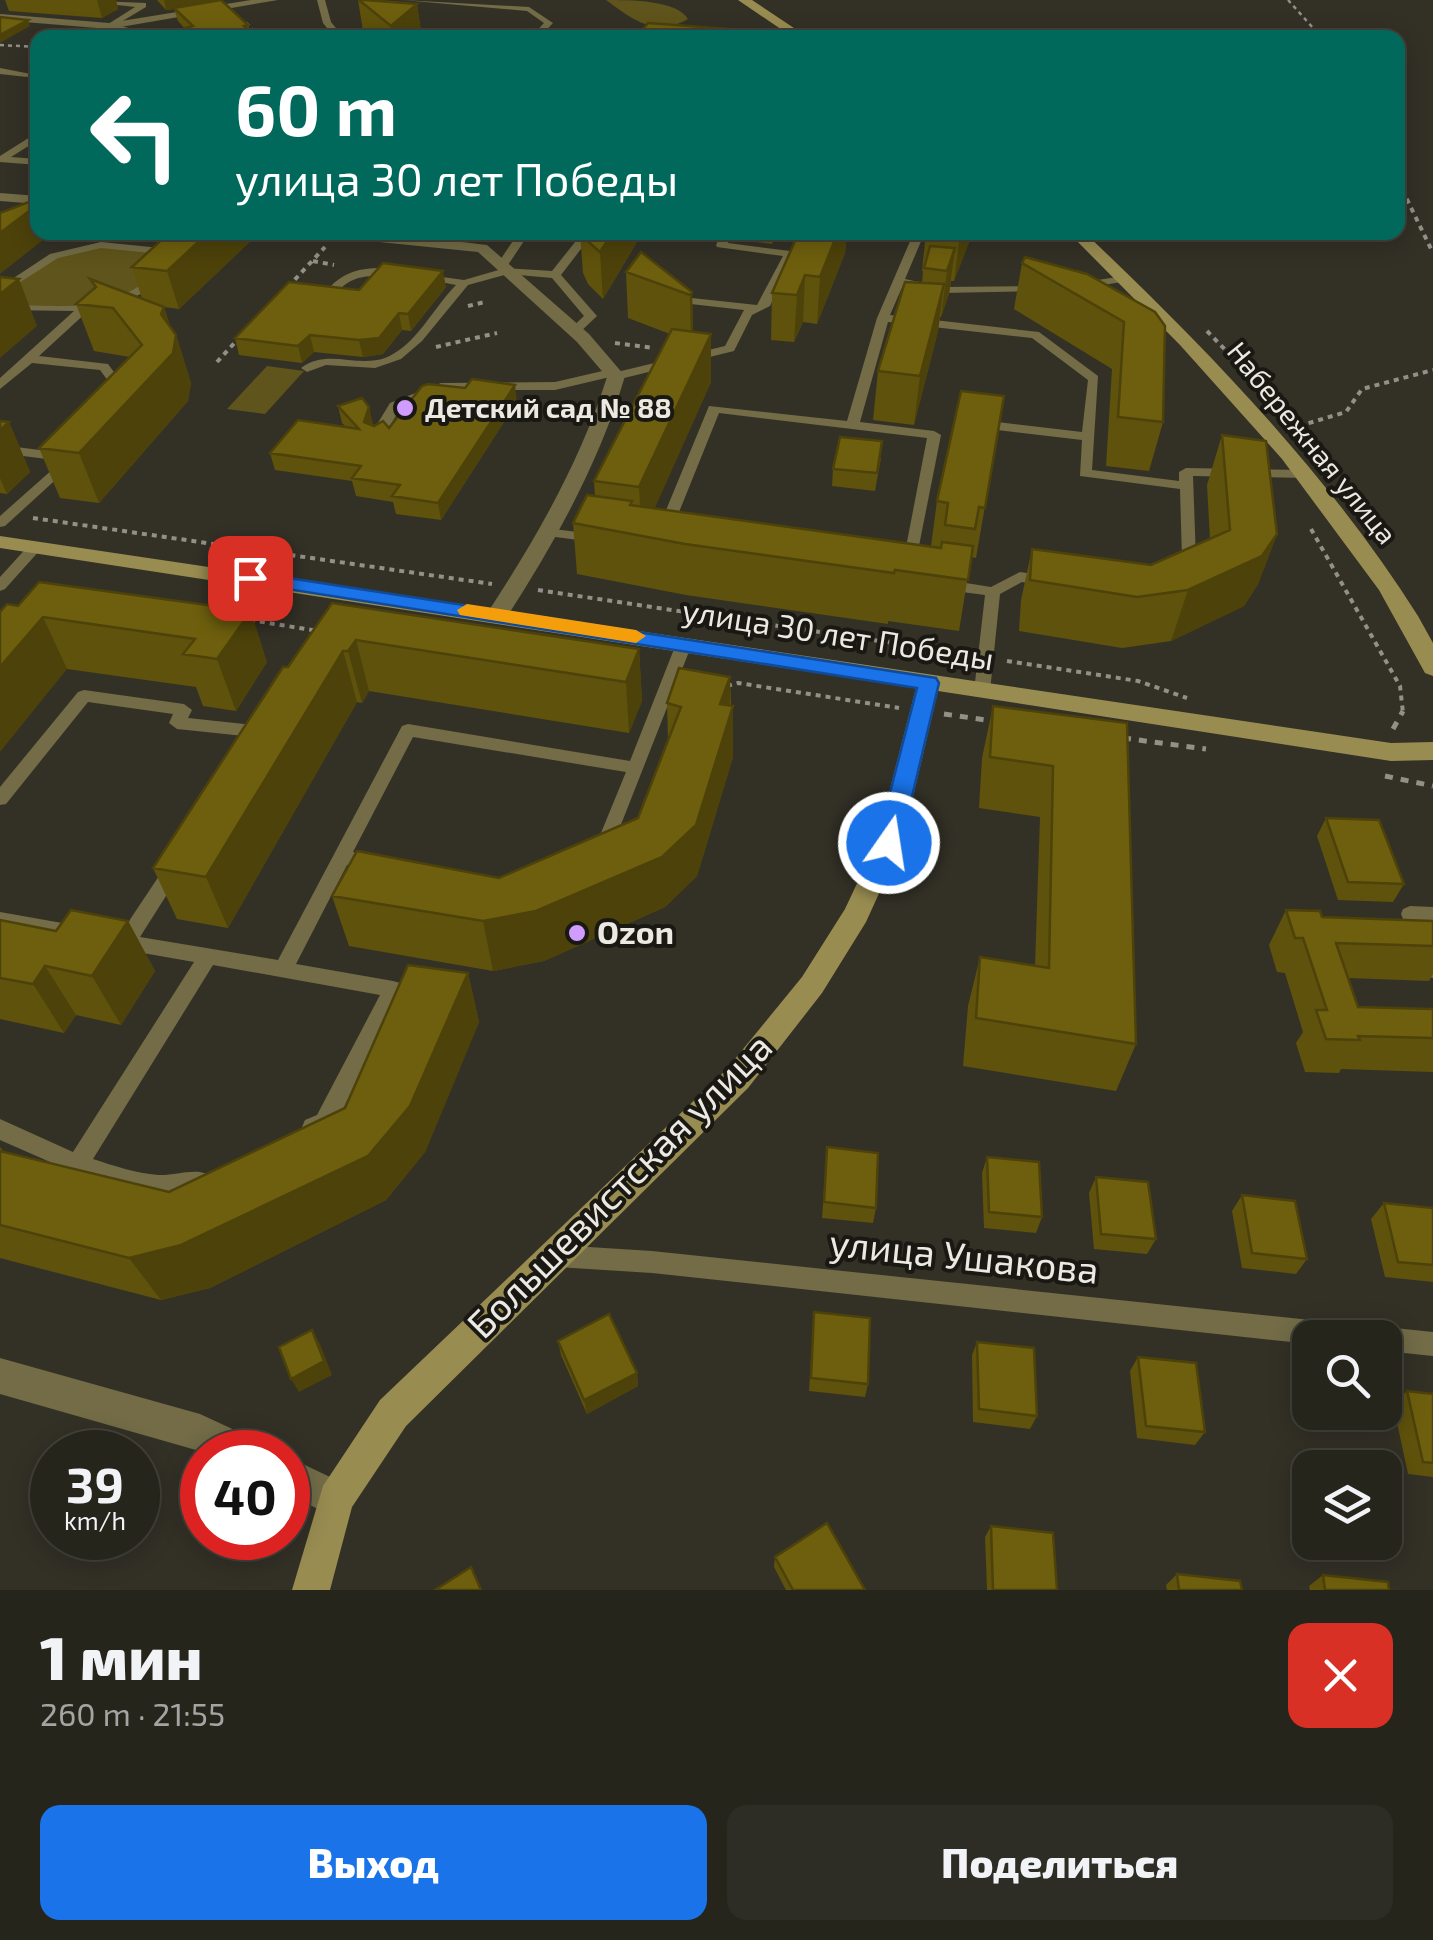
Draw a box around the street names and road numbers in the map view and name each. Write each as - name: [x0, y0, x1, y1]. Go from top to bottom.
- street label: Набережная улица: [1221, 334, 1405, 550]
- street label: улица 30 лет Победы: [680, 590, 997, 677]
- street label: Большевистская улица: [457, 1023, 780, 1346]
- street label: улица Ушакова: [827, 1218, 1101, 1292]

